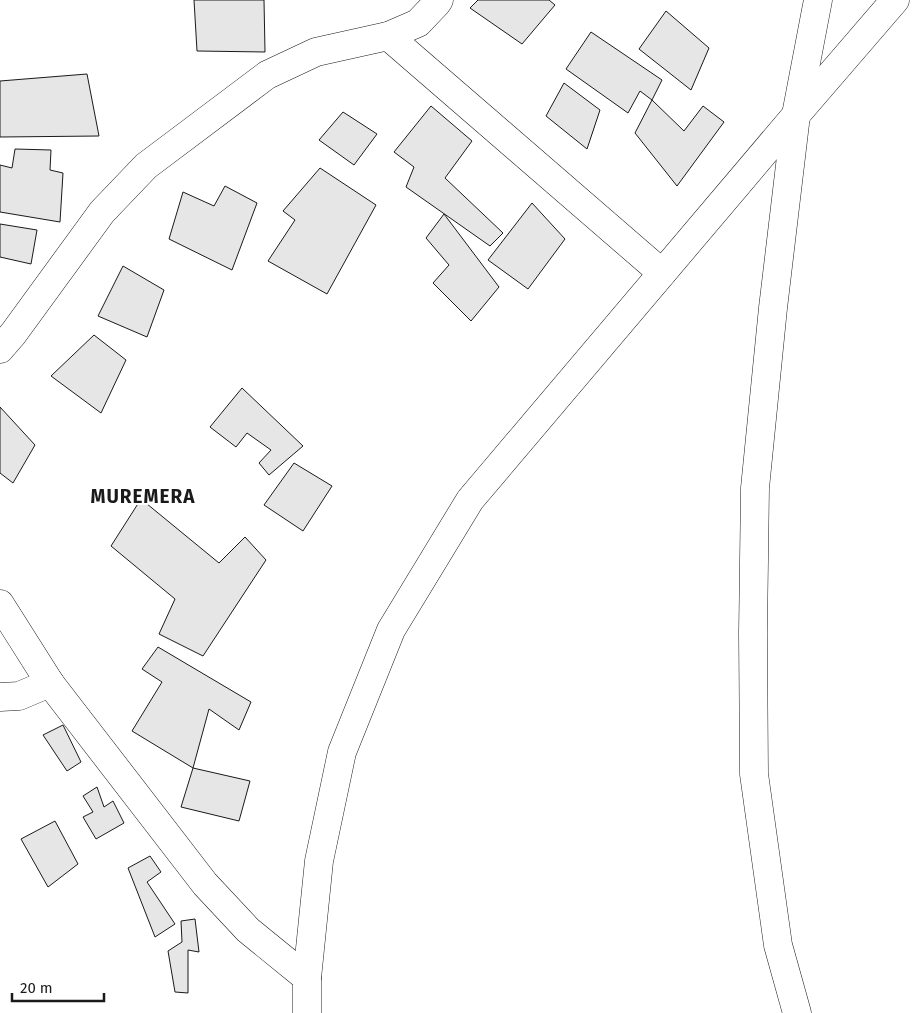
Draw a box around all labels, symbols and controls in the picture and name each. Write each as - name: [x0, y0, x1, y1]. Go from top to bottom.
- district label: MUREMERA: [91, 485, 195, 508]
- scale bar: [12, 970, 105, 1002]
- text: 20 m: [20, 979, 53, 997]

